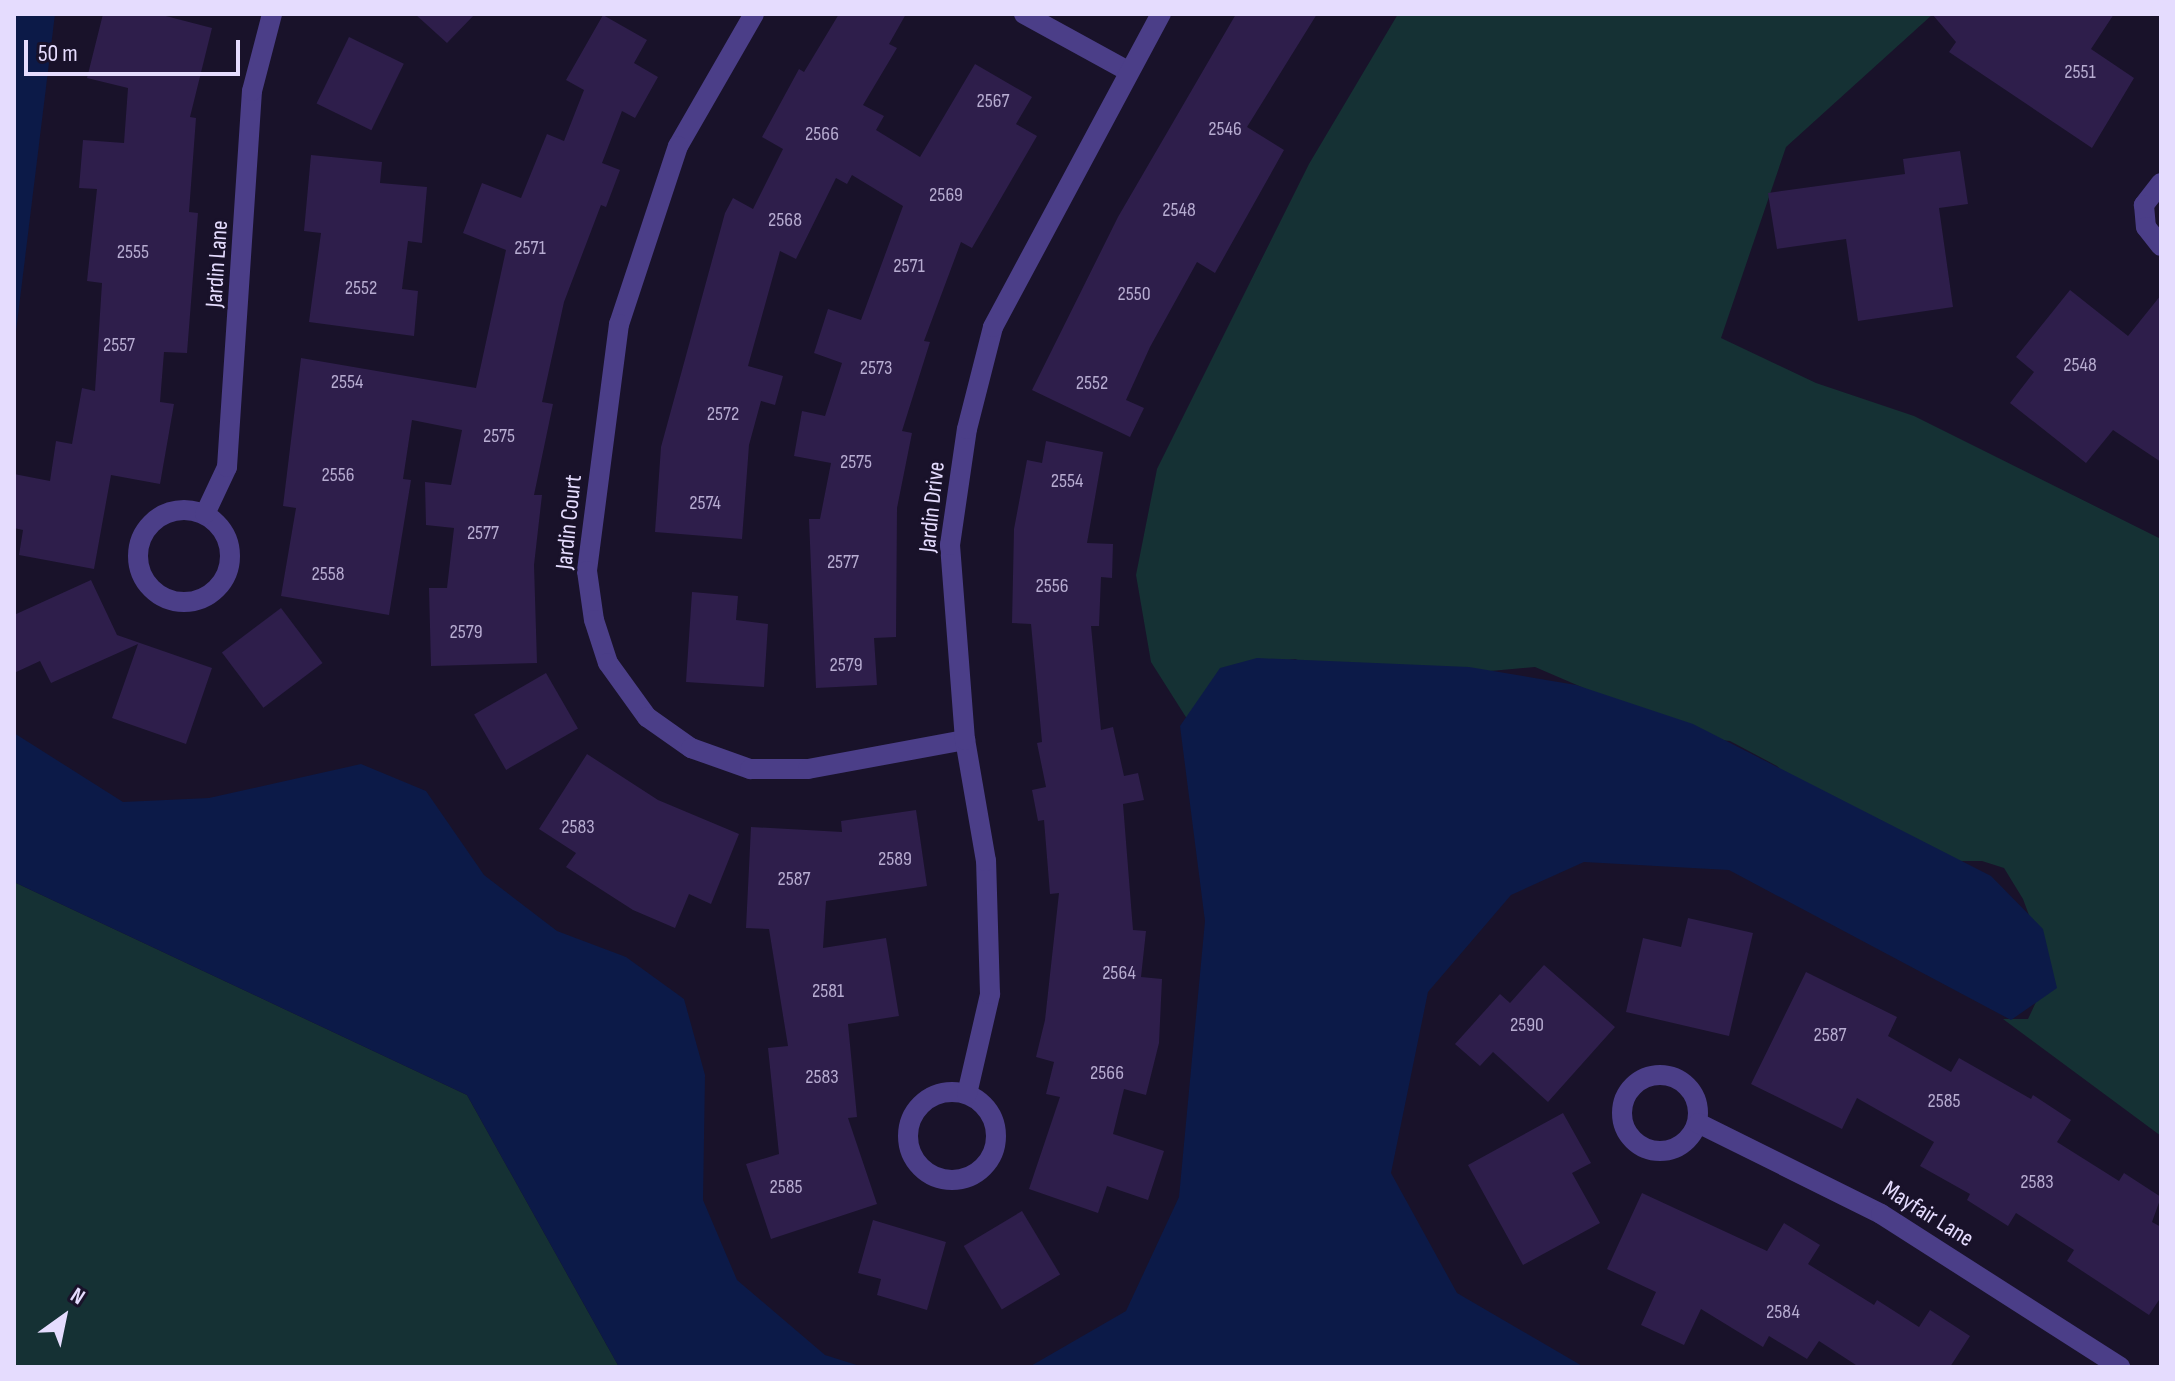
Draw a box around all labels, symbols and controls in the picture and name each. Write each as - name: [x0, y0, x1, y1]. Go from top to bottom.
- scale bar: [28, 24, 244, 74]
- text: 50 m: [38, 39, 78, 68]
- house number: 2551: [2064, 60, 2096, 84]
- house number: 2567: [976, 89, 1010, 113]
- house number: 2546: [1208, 117, 1242, 141]
- house number: 2566: [805, 122, 839, 146]
- house number: 2569: [929, 183, 963, 207]
- house number: 2548: [1162, 198, 1196, 222]
- house number: 2568: [768, 208, 802, 232]
- street label: Jardin Lane: [200, 219, 234, 309]
- house number: 2571: [514, 236, 546, 260]
- house number: 2555: [117, 240, 149, 264]
- house number: 2571: [893, 254, 925, 278]
- house number: 2552: [345, 276, 377, 300]
- house number: 2550: [1117, 282, 1151, 306]
- house number: 2557: [103, 333, 135, 357]
- house number: 2548: [2063, 353, 2097, 377]
- house number: 2573: [860, 356, 892, 380]
- house number: 2554: [331, 370, 363, 394]
- house number: 2552: [1076, 371, 1108, 395]
- house number: 2572: [707, 402, 739, 426]
- house number: 2575: [483, 424, 515, 448]
- house number: 2575: [840, 450, 872, 474]
- street label: Jardin Drive: [913, 460, 951, 554]
- house number: 2556: [321, 463, 355, 487]
- house number: 2554: [1051, 469, 1083, 493]
- street label: Jardin Court: [550, 473, 588, 571]
- house number: 2574: [689, 491, 721, 515]
- house number: 2577: [467, 521, 499, 545]
- house number: 2577: [827, 550, 859, 574]
- house number: 2558: [311, 562, 345, 586]
- house number: 2556: [1035, 574, 1069, 598]
- house number: 2579: [449, 620, 483, 644]
- house number: 2579: [829, 653, 863, 677]
- house number: 2583: [561, 815, 595, 839]
- house number: 2589: [878, 847, 912, 871]
- house number: 2587: [778, 867, 810, 891]
- house number: 2564: [1102, 961, 1136, 985]
- house number: 2581: [812, 979, 844, 1003]
- house number: 2590: [1510, 1013, 1544, 1037]
- house number: 2587: [1814, 1023, 1846, 1047]
- house number: 2566: [1090, 1061, 1124, 1085]
- house number: 2583: [805, 1065, 839, 1089]
- house number: 2585: [1927, 1089, 1961, 1113]
- house number: 2583: [2020, 1170, 2054, 1194]
- house number: 2585: [769, 1175, 803, 1199]
- street label: Mayfair Lane: [1877, 1175, 1979, 1253]
- north arrow: [24, 1277, 104, 1357]
- text: N: [65, 1282, 90, 1311]
- house number: 2584: [1766, 1300, 1800, 1324]

